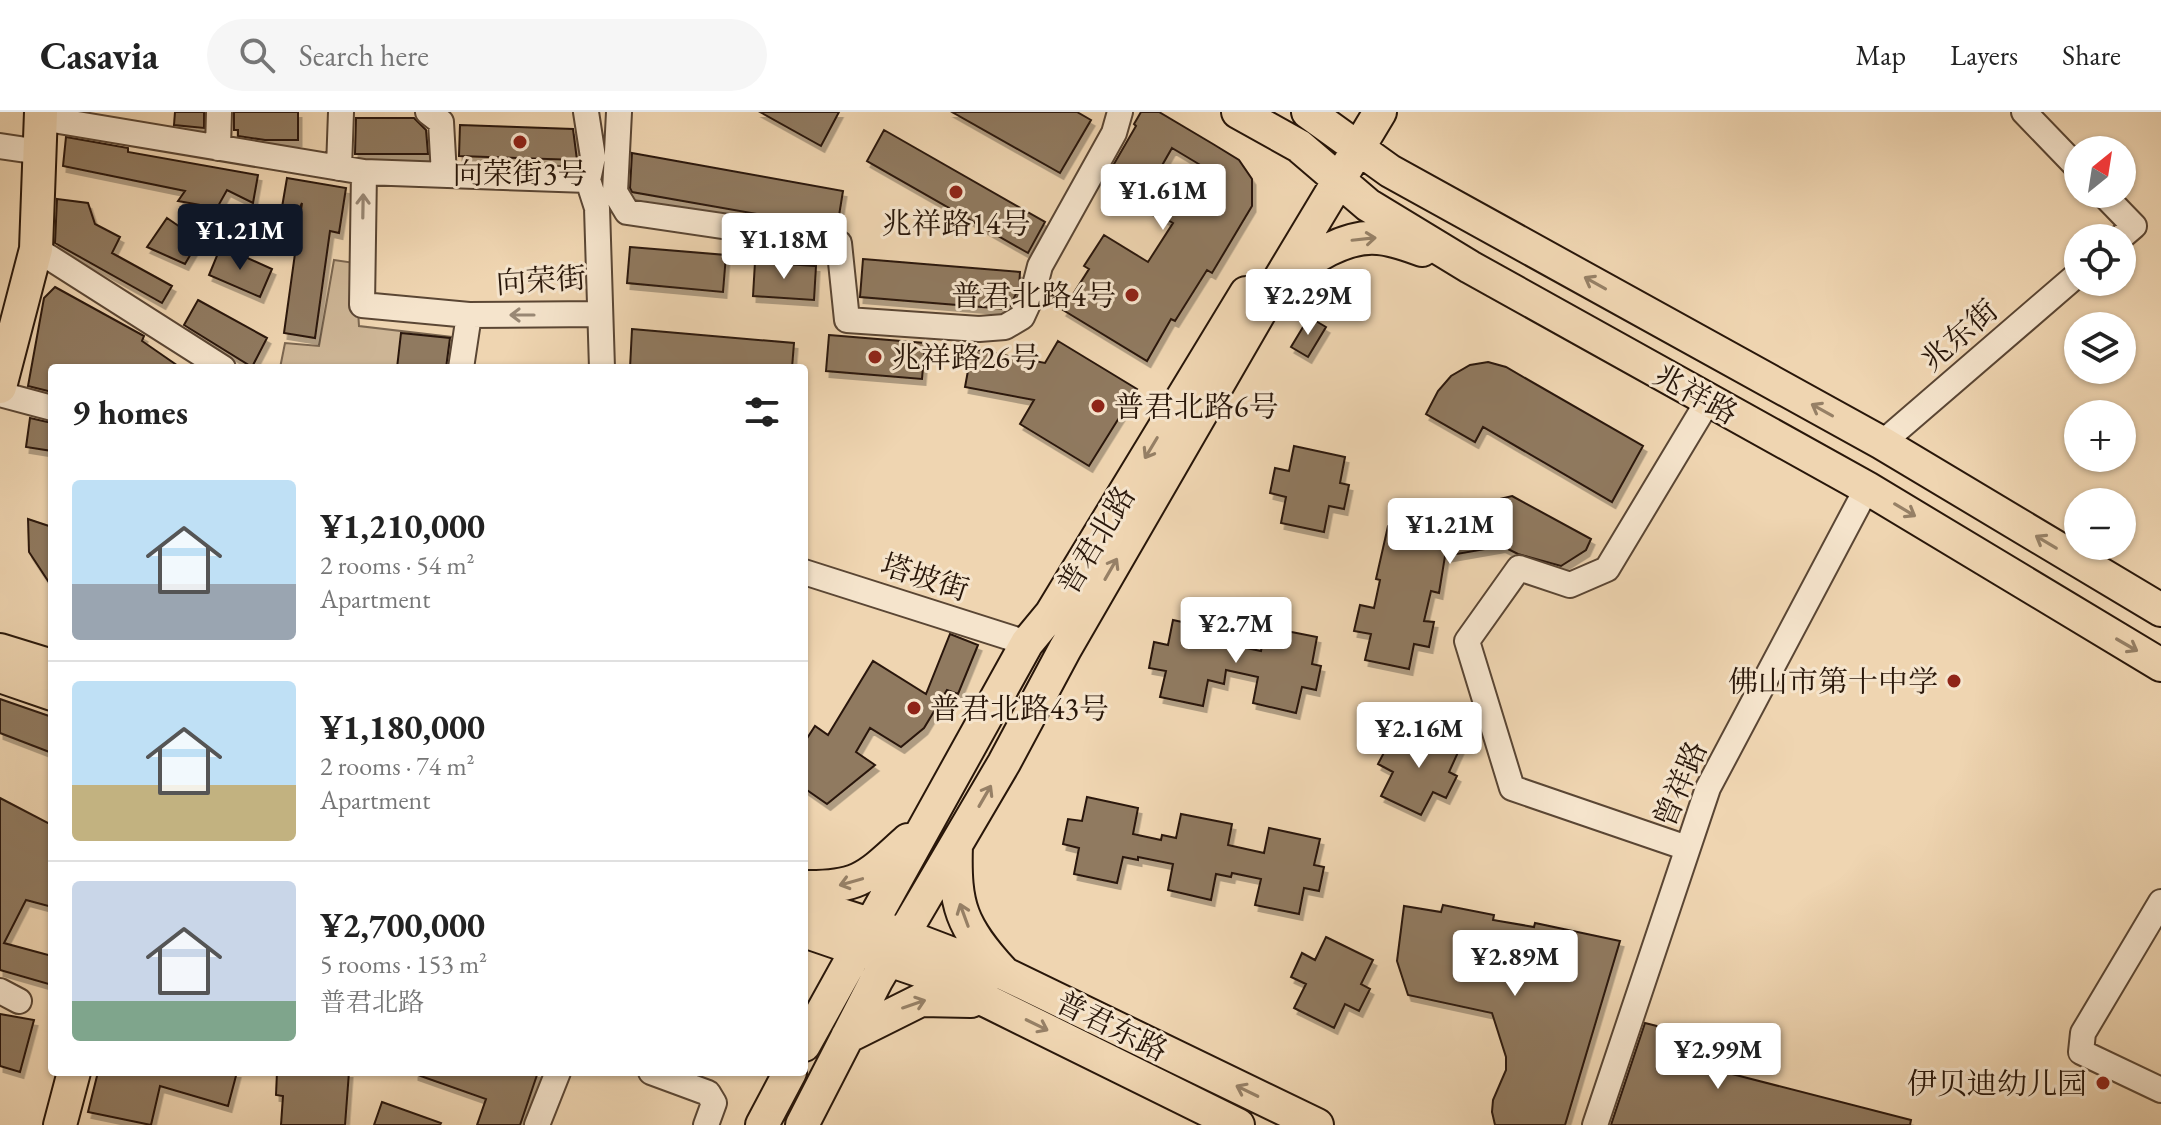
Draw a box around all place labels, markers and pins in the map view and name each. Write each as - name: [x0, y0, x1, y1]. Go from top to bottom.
- marker: 向荣街3号: [511, 133, 529, 151]
- place label: 向荣街3号: [453, 154, 587, 193]
- pin: ¥1.61M: [1098, 164, 1228, 232]
- marker: 兆祥路14号: [947, 183, 965, 201]
- pin: ¥1.21M: [175, 204, 305, 272]
- place label: 兆祥路14号: [882, 204, 1030, 243]
- pin: ¥1.18M: [719, 213, 849, 281]
- pin: ¥2.29M: [1243, 269, 1373, 337]
- place label: 普君北路4号: [952, 276, 1116, 315]
- marker: 普君北路4号: [1123, 286, 1141, 304]
- place label: 兆祥路26号: [891, 338, 1040, 377]
- marker: 兆祥路26号: [866, 348, 884, 366]
- place label: 普君北路6号: [1114, 387, 1278, 426]
- marker: 普君北路6号: [1089, 397, 1107, 415]
- pin: ¥1.21M: [1385, 498, 1515, 566]
- pin: ¥2.7M: [1180, 597, 1292, 665]
- place label: 佛山市第十中学: [1728, 662, 1938, 701]
- marker: 佛山市第十中学: [1945, 672, 1963, 690]
- place label: 普君北路43号: [930, 689, 1109, 728]
- marker: 普君北路43号: [905, 699, 923, 717]
- pin: ¥2.16M: [1354, 702, 1484, 770]
- pin: ¥2.89M: [1450, 930, 1580, 998]
- pin: ¥2.99M: [1653, 1023, 1783, 1091]
- place label: 伊贝迪幼儿园: [1907, 1064, 2087, 1103]
- marker: 伊贝迪幼儿园: [2094, 1074, 2112, 1092]

